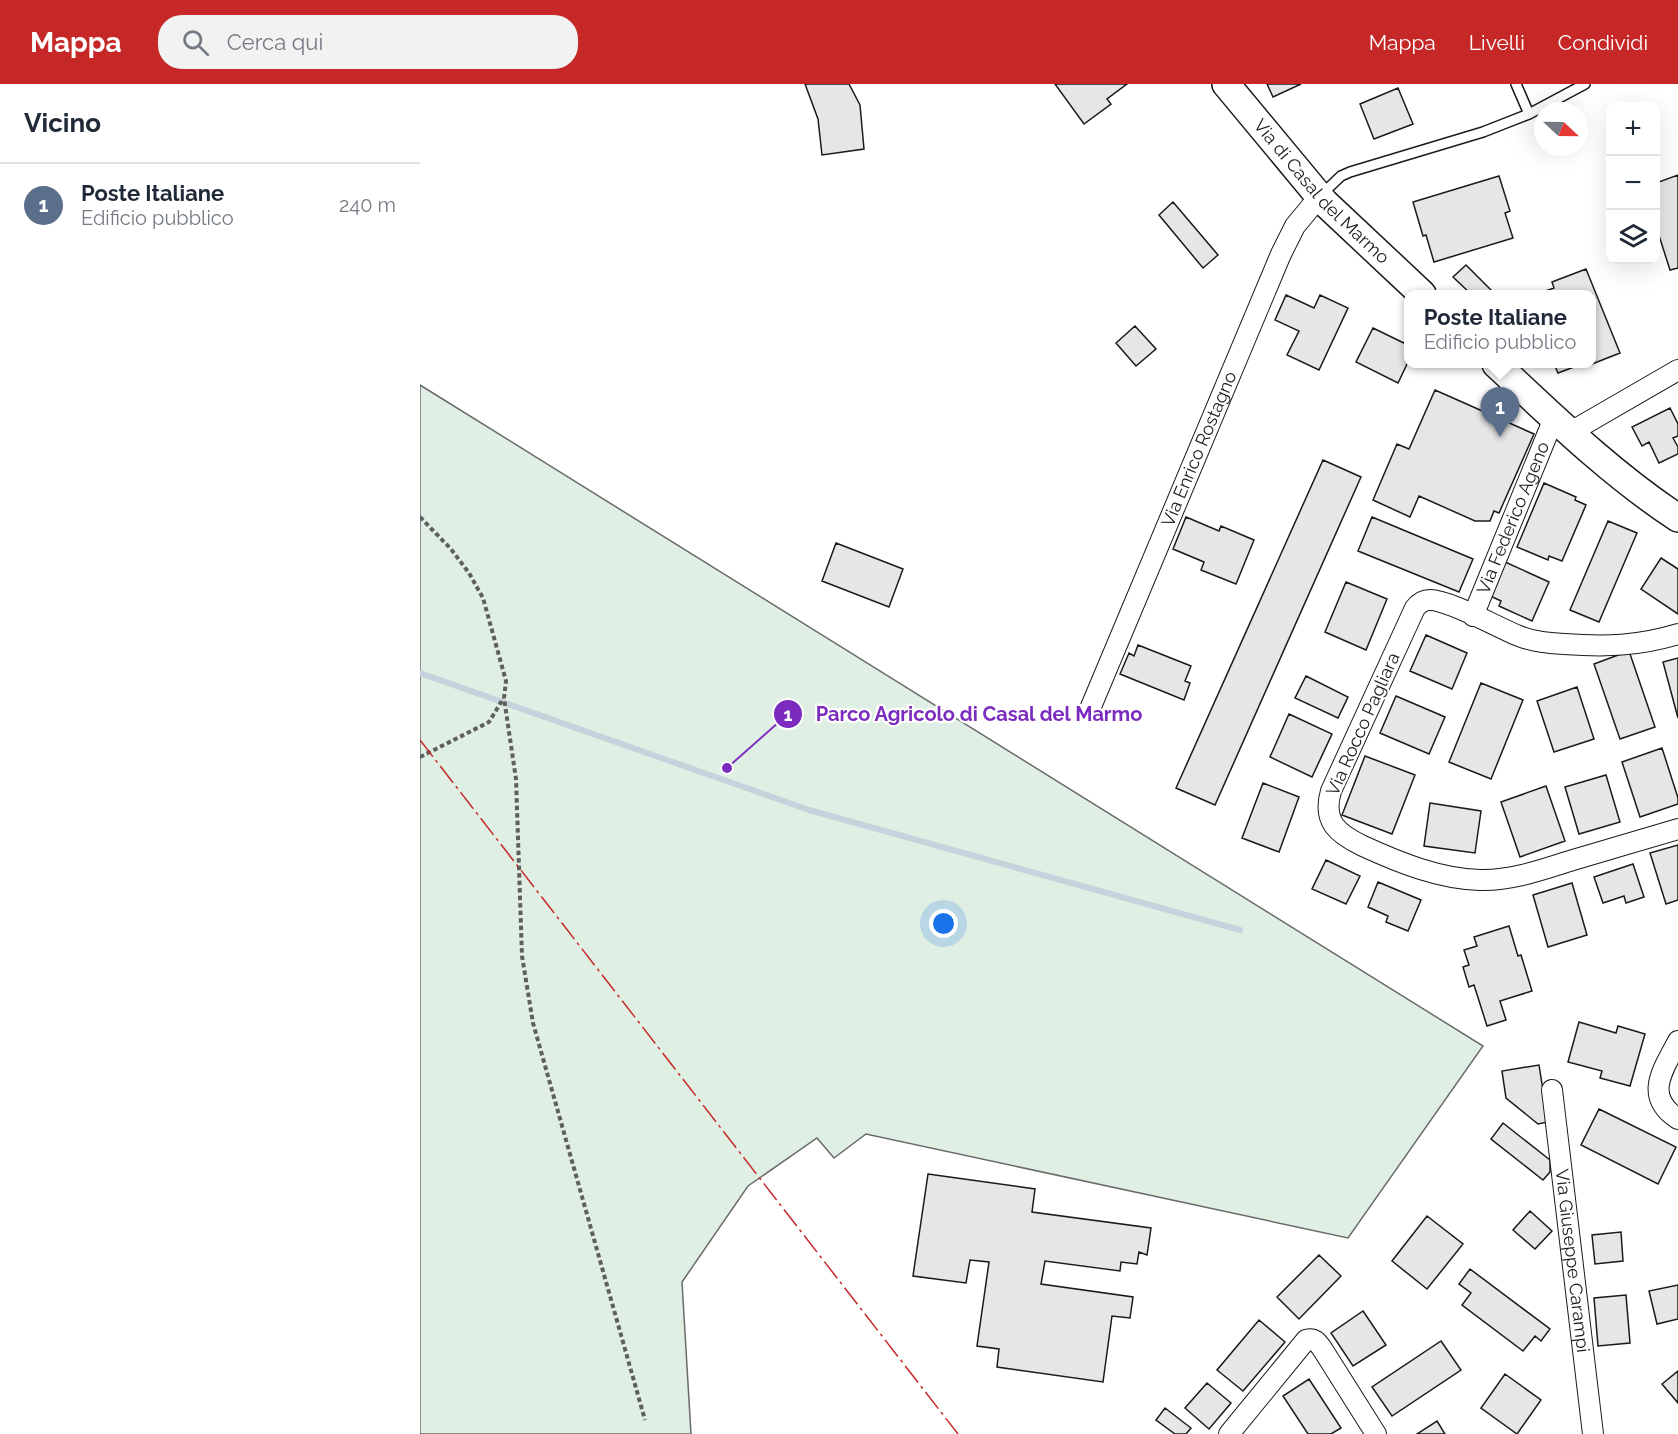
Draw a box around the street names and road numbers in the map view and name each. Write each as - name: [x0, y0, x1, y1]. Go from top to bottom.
- street label: Via di Casal del Marmo: [1250, 115, 1394, 268]
- street label: Via Enrico Rostagno: [1157, 368, 1241, 530]
- street label: Via Federico Ageno: [1472, 438, 1553, 597]
- street label: Via Rocco Pagliara: [1322, 649, 1404, 799]
- street label: Via Giuseppe Carampi: [1552, 1168, 1594, 1354]

